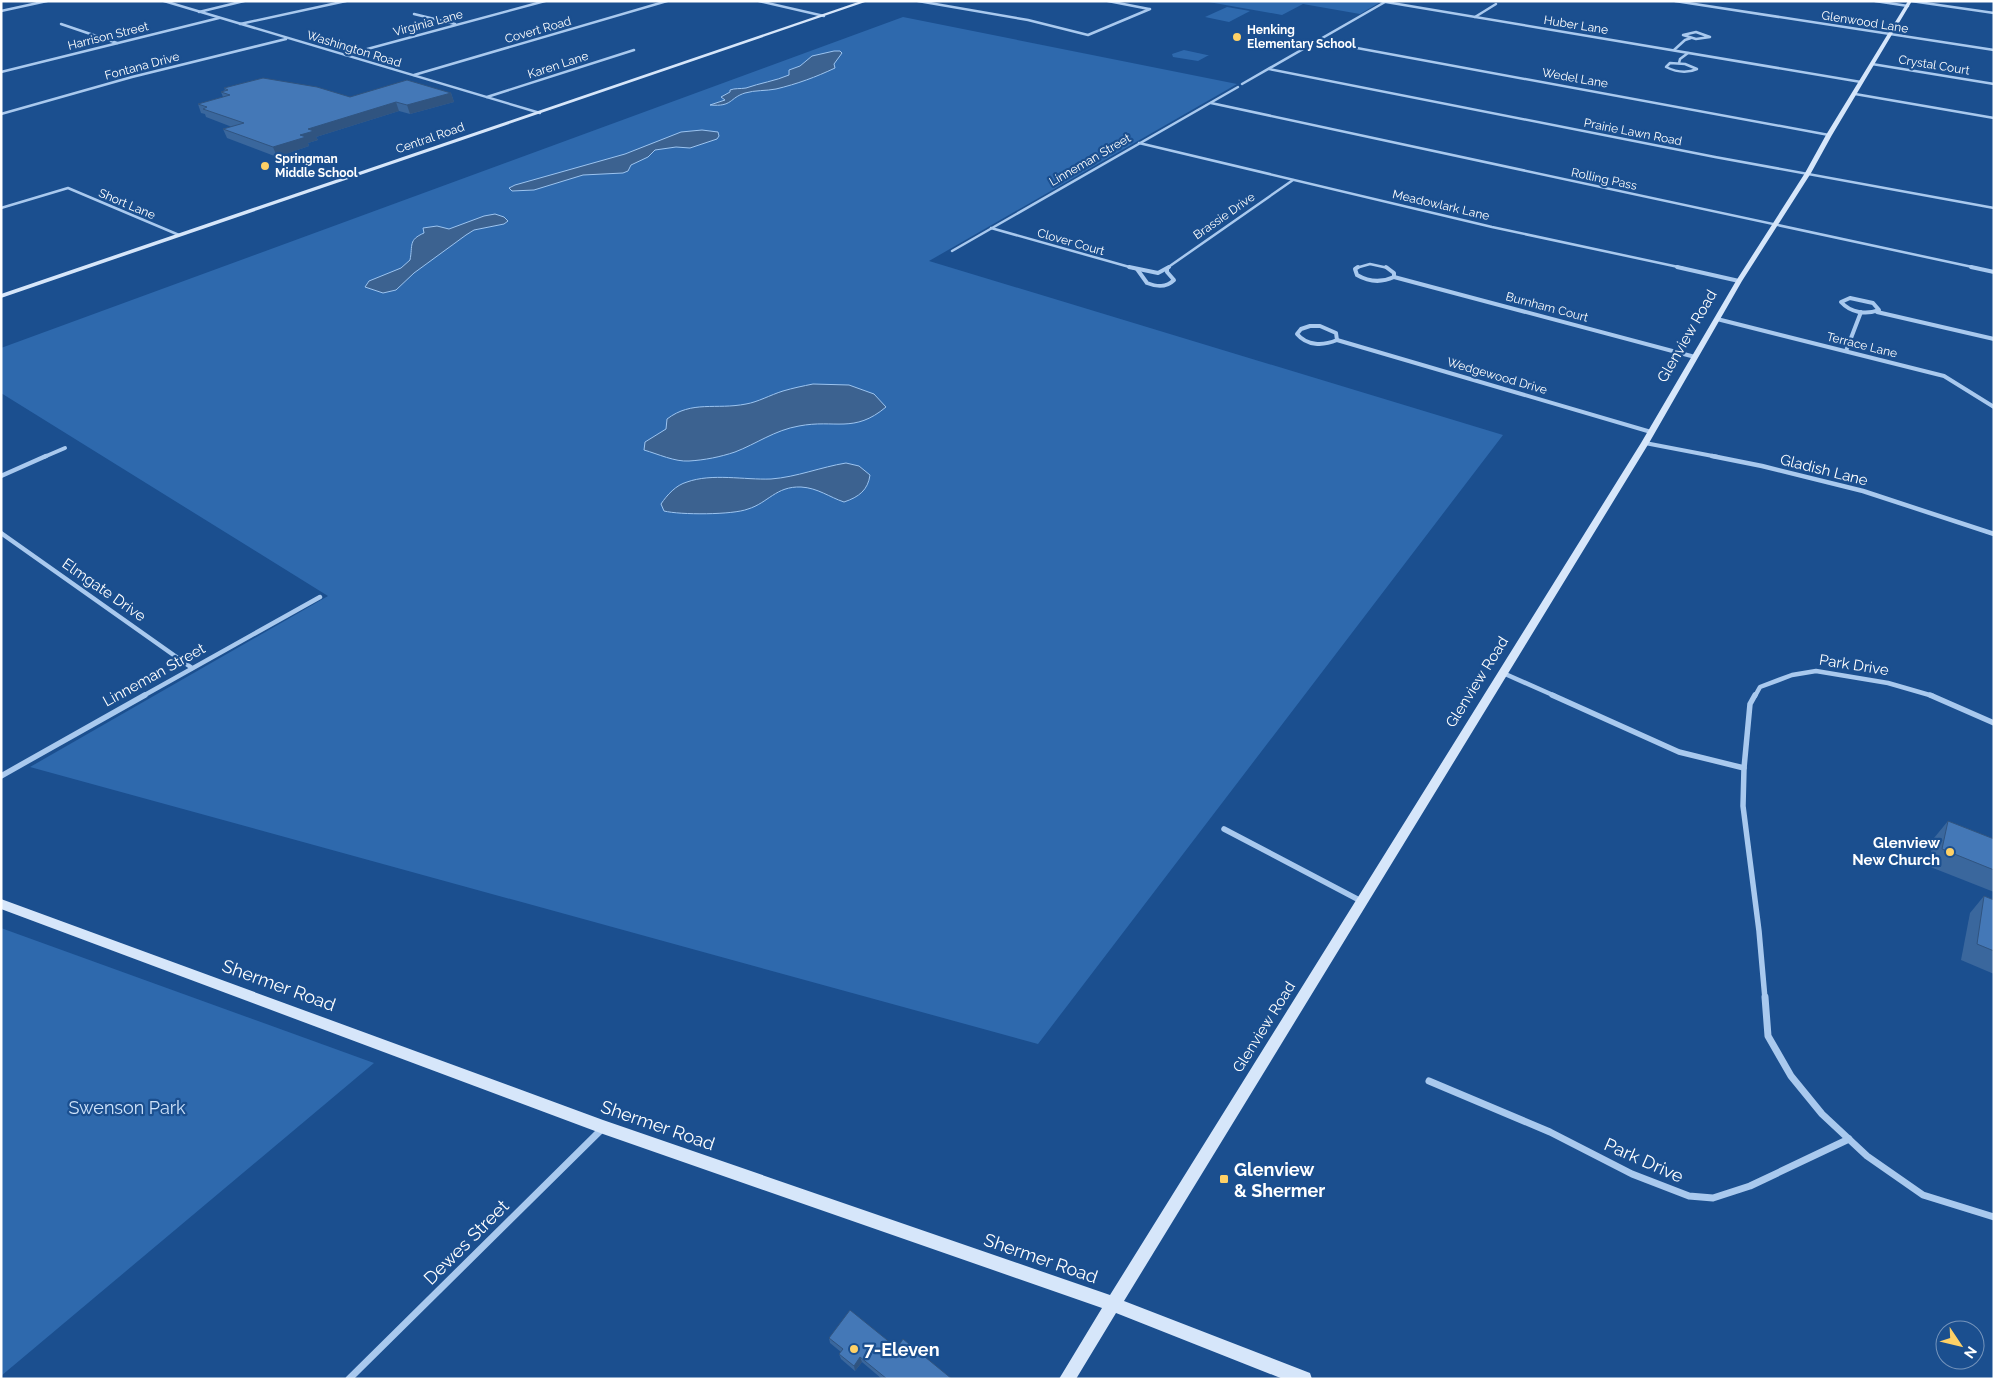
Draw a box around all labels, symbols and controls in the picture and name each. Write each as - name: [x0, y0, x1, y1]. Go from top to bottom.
- street label: Virginia Lane: [392, 7, 464, 39]
- street label: Glenwood Lane: [1821, 8, 1909, 36]
- street label: Huber Lane: [1543, 13, 1609, 37]
- street label: Covert Road: [503, 14, 573, 46]
- street label: Harrison Street: [66, 19, 150, 53]
- place label: Henking Elementary School: [1247, 23, 1356, 51]
- street label: Washington Road: [305, 28, 403, 70]
- marker: Henking Elementary School: [1231, 31, 1243, 43]
- street label: Fontana Drive: [103, 49, 181, 83]
- street label: Karen Lane: [526, 49, 590, 81]
- street label: Crystal Court: [1897, 52, 1971, 78]
- street label: Wedel Lane: [1541, 65, 1609, 91]
- street label: Prairie Lawn Road: [1583, 116, 1683, 148]
- street label: Central Road: [394, 120, 466, 156]
- street label: Linneman Street: [1047, 131, 1133, 189]
- place label: Springman Middle School: [275, 152, 358, 180]
- marker: Springman Middle School: [259, 160, 271, 172]
- street label: Rolling Pass: [1570, 165, 1638, 193]
- street label: Short Lane: [97, 186, 157, 222]
- street label: Meadowlark Lane: [1391, 187, 1491, 223]
- street label: Brassie Drive: [1191, 190, 1257, 242]
- street label: Clover Court: [1036, 226, 1106, 258]
- street label: Glenview Road: [1653, 287, 1721, 385]
- street label: Burnham Court: [1504, 289, 1590, 325]
- street label: Terrace Lane: [1825, 329, 1899, 361]
- street label: Wedgewood Drive: [1445, 355, 1549, 397]
- street label: Gladish Lane: [1778, 450, 1870, 490]
- street label: Elmgate Drive: [59, 555, 149, 626]
- street label: Glenview Road: [1442, 633, 1512, 731]
- street label: Linneman Street: [100, 639, 208, 711]
- street label: Park Drive: [1818, 651, 1890, 679]
- place label: Glenview New Church: [1852, 834, 1940, 869]
- marker: Glenview New Church: [1944, 846, 1956, 858]
- street label: Shermer Road: [219, 955, 339, 1015]
- street label: Glenview Road: [1229, 978, 1299, 1076]
- street label: Shermer Road: [598, 1096, 718, 1154]
- park label: Swenson Park: [68, 1097, 186, 1118]
- street label: Park Drive: [1601, 1133, 1687, 1187]
- place label: Glenview & Shermer: [1234, 1159, 1325, 1201]
- marker: Glenview & Shermer: [1218, 1173, 1230, 1185]
- street label: Dewes Street: [419, 1195, 513, 1289]
- street label: Shermer Road: [981, 1229, 1101, 1287]
- north arrow: [1935, 1320, 1985, 1370]
- place label: 7-Eleven: [864, 1339, 940, 1360]
- marker: 7-Eleven: [848, 1343, 860, 1355]
- text: N: [1961, 1343, 1980, 1361]

